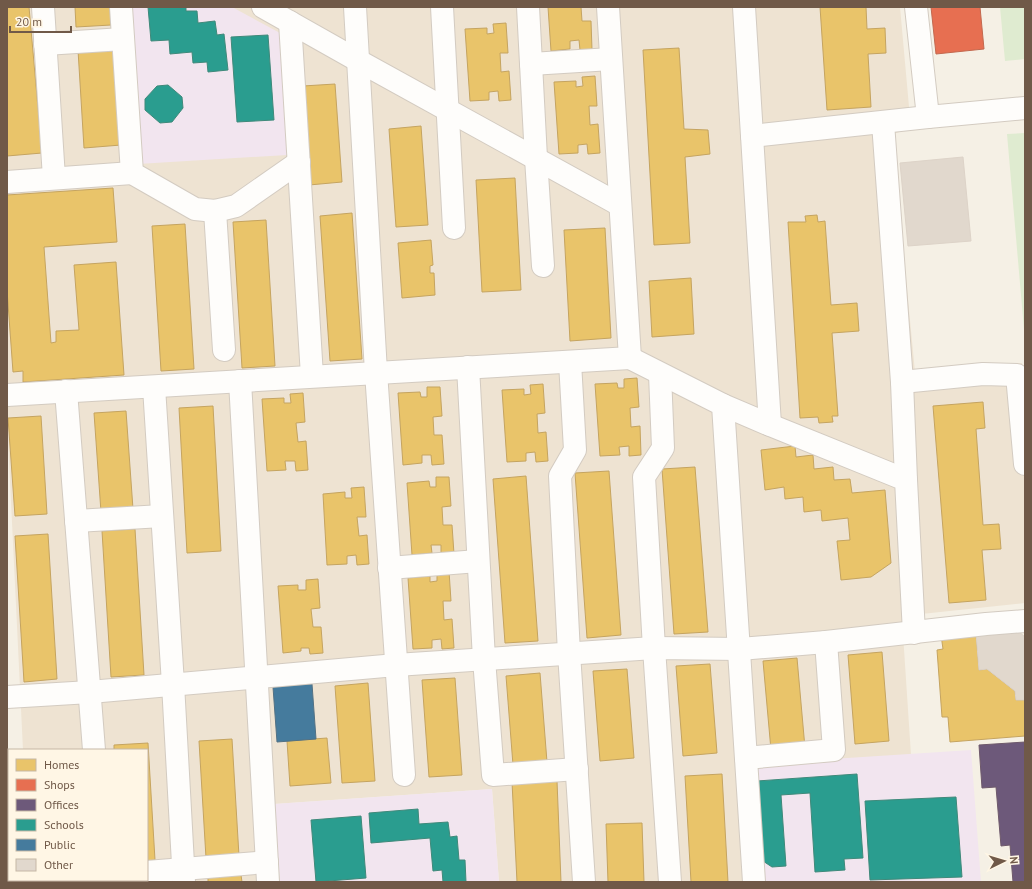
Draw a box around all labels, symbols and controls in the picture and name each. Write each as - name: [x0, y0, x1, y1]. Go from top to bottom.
- scale bar: [10, 8, 71, 34]
- text: 20 m: [16, 14, 42, 29]
- legend: [8, 749, 148, 881]
- text: Homes: [44, 757, 79, 772]
- text: Shops: [44, 777, 75, 792]
- text: Offices: [44, 797, 79, 812]
- text: Schools: [44, 817, 84, 832]
- text: Public: [44, 837, 76, 852]
- north arrow: [984, 841, 1024, 881]
- text: N: [1007, 856, 1021, 864]
- text: Other: [44, 857, 73, 872]

